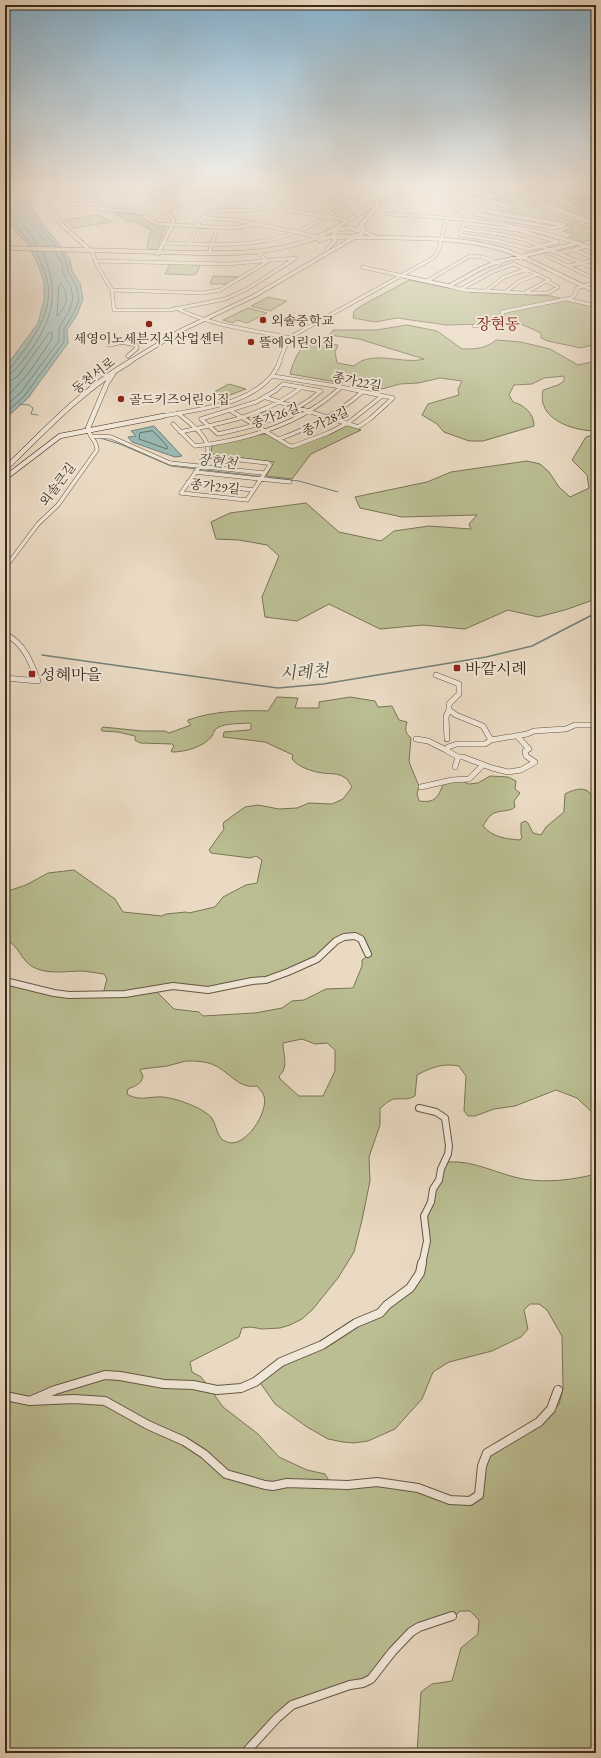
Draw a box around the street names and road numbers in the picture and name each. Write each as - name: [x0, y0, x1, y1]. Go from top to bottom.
- street label: 동천서로: [68, 353, 119, 398]
- street label: 종가22길: [331, 368, 383, 395]
- street label: 종가26길: [249, 399, 302, 432]
- street label: 종가28길: [299, 403, 351, 440]
- street label: 외솔큰길: [35, 459, 79, 509]
- street label: 종가29길: [189, 475, 241, 498]

